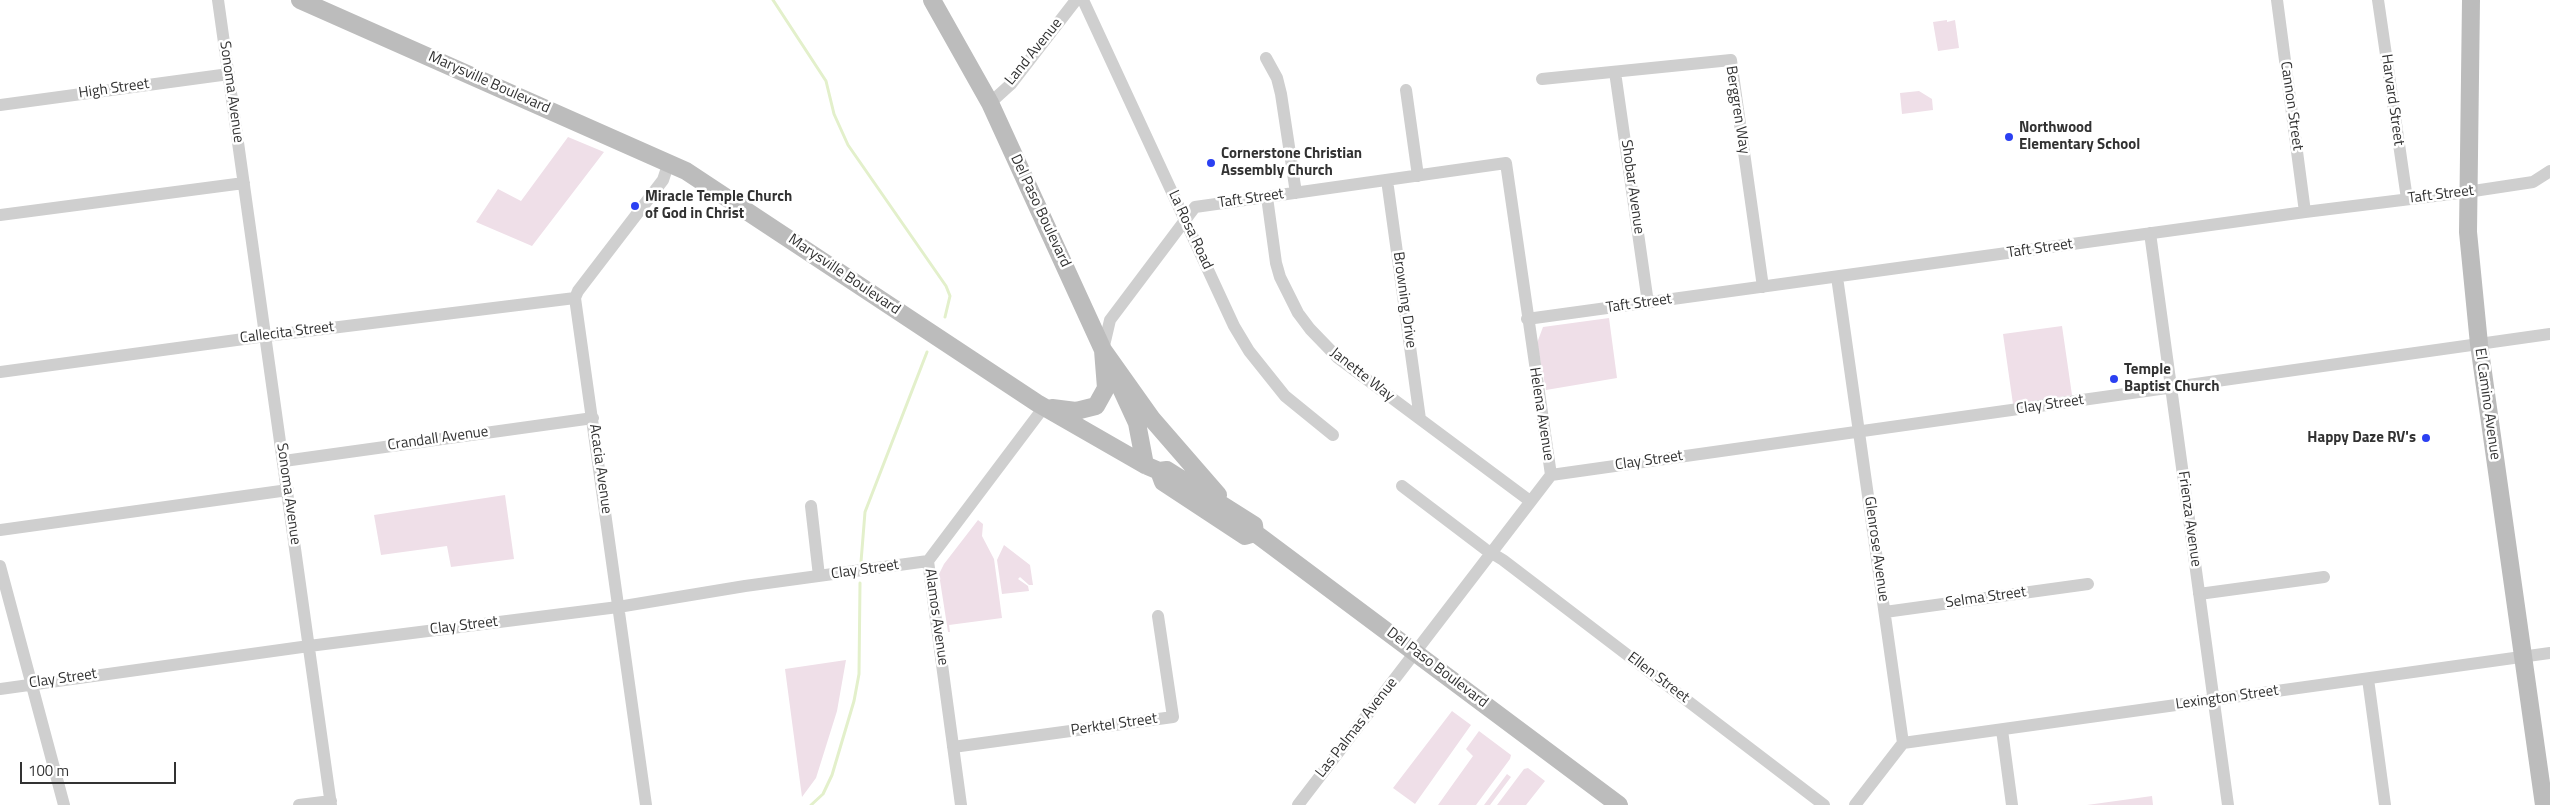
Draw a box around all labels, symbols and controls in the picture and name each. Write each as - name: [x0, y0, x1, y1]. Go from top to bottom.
- street label: Land Avenue: [1002, 15, 1066, 89]
- street label: Sonoma Avenue: [215, 40, 247, 144]
- street label: Marysville Boulevard: [425, 48, 553, 118]
- street label: Harvard Street: [2377, 53, 2407, 147]
- street label: Cannon Street: [2276, 60, 2306, 152]
- street label: Berggren Way: [1721, 65, 1753, 155]
- street label: High Street: [78, 75, 150, 103]
- place label: Northwood Elementary School: [2019, 119, 2140, 154]
- marker: Northwood Elementary School: [2003, 131, 2015, 143]
- street label: Shobar Avenue: [1616, 139, 1648, 235]
- place label: Cornerstone Christian Assembly Church: [1221, 145, 1362, 180]
- street label: Del Paso Boulevard: [1006, 152, 1074, 270]
- marker: Cornerstone Christian Assembly Church: [1205, 157, 1217, 169]
- street label: Taft Street: [2407, 182, 2475, 208]
- street label: Taft Street: [1217, 185, 1285, 213]
- place label: Miracle Temple Church of God in Christ: [645, 188, 792, 223]
- street label: La Rosa Road: [1164, 188, 1216, 272]
- marker: Miracle Temple Church of God in Christ: [629, 200, 641, 212]
- street label: Marysville Boulevard: [785, 231, 903, 319]
- street label: Taft Street: [2006, 235, 2074, 263]
- street label: Browning Drive: [1388, 251, 1420, 349]
- street label: Taft Street: [1605, 290, 1673, 318]
- street label: Callecita Street: [239, 318, 335, 348]
- street label: Janette Way: [1326, 344, 1398, 406]
- street label: El Camino Avenue: [2470, 347, 2504, 461]
- place label: Temple Baptist Church: [2124, 361, 2219, 396]
- street label: Helena Avenue: [1525, 366, 1557, 462]
- marker: Temple Baptist Church: [2108, 373, 2120, 385]
- street label: Clay Street: [2015, 391, 2085, 419]
- street label: Crandall Avenue: [387, 423, 489, 455]
- street label: Acacia Avenue: [585, 423, 615, 515]
- place label: Happy Daze RV's: [2307, 429, 2416, 447]
- marker: Happy Daze RV's: [2420, 432, 2432, 444]
- street label: Sonoma Avenue: [272, 442, 304, 546]
- street label: Clay Street: [1614, 447, 1684, 475]
- street label: Frienza Avenue: [2173, 470, 2205, 568]
- street label: Glenrose Avenue: [1860, 495, 1892, 603]
- street label: Clay Street: [830, 556, 900, 584]
- street label: Alamos Avenue: [920, 567, 952, 667]
- street label: Selma Street: [1945, 583, 2027, 613]
- street label: Clay Street: [429, 613, 499, 639]
- street label: Del Paso Boulevard: [1383, 624, 1491, 712]
- street label: Ellen Street: [1624, 649, 1692, 707]
- street label: Clay Street: [28, 665, 98, 693]
- street label: Las Palmas Avenue: [1312, 674, 1402, 782]
- street label: Lexington Street: [2174, 682, 2280, 714]
- street label: Perktel Street: [1070, 710, 1158, 740]
- scale bar: [22, 752, 179, 784]
- text: 100 m: [28, 759, 69, 782]

